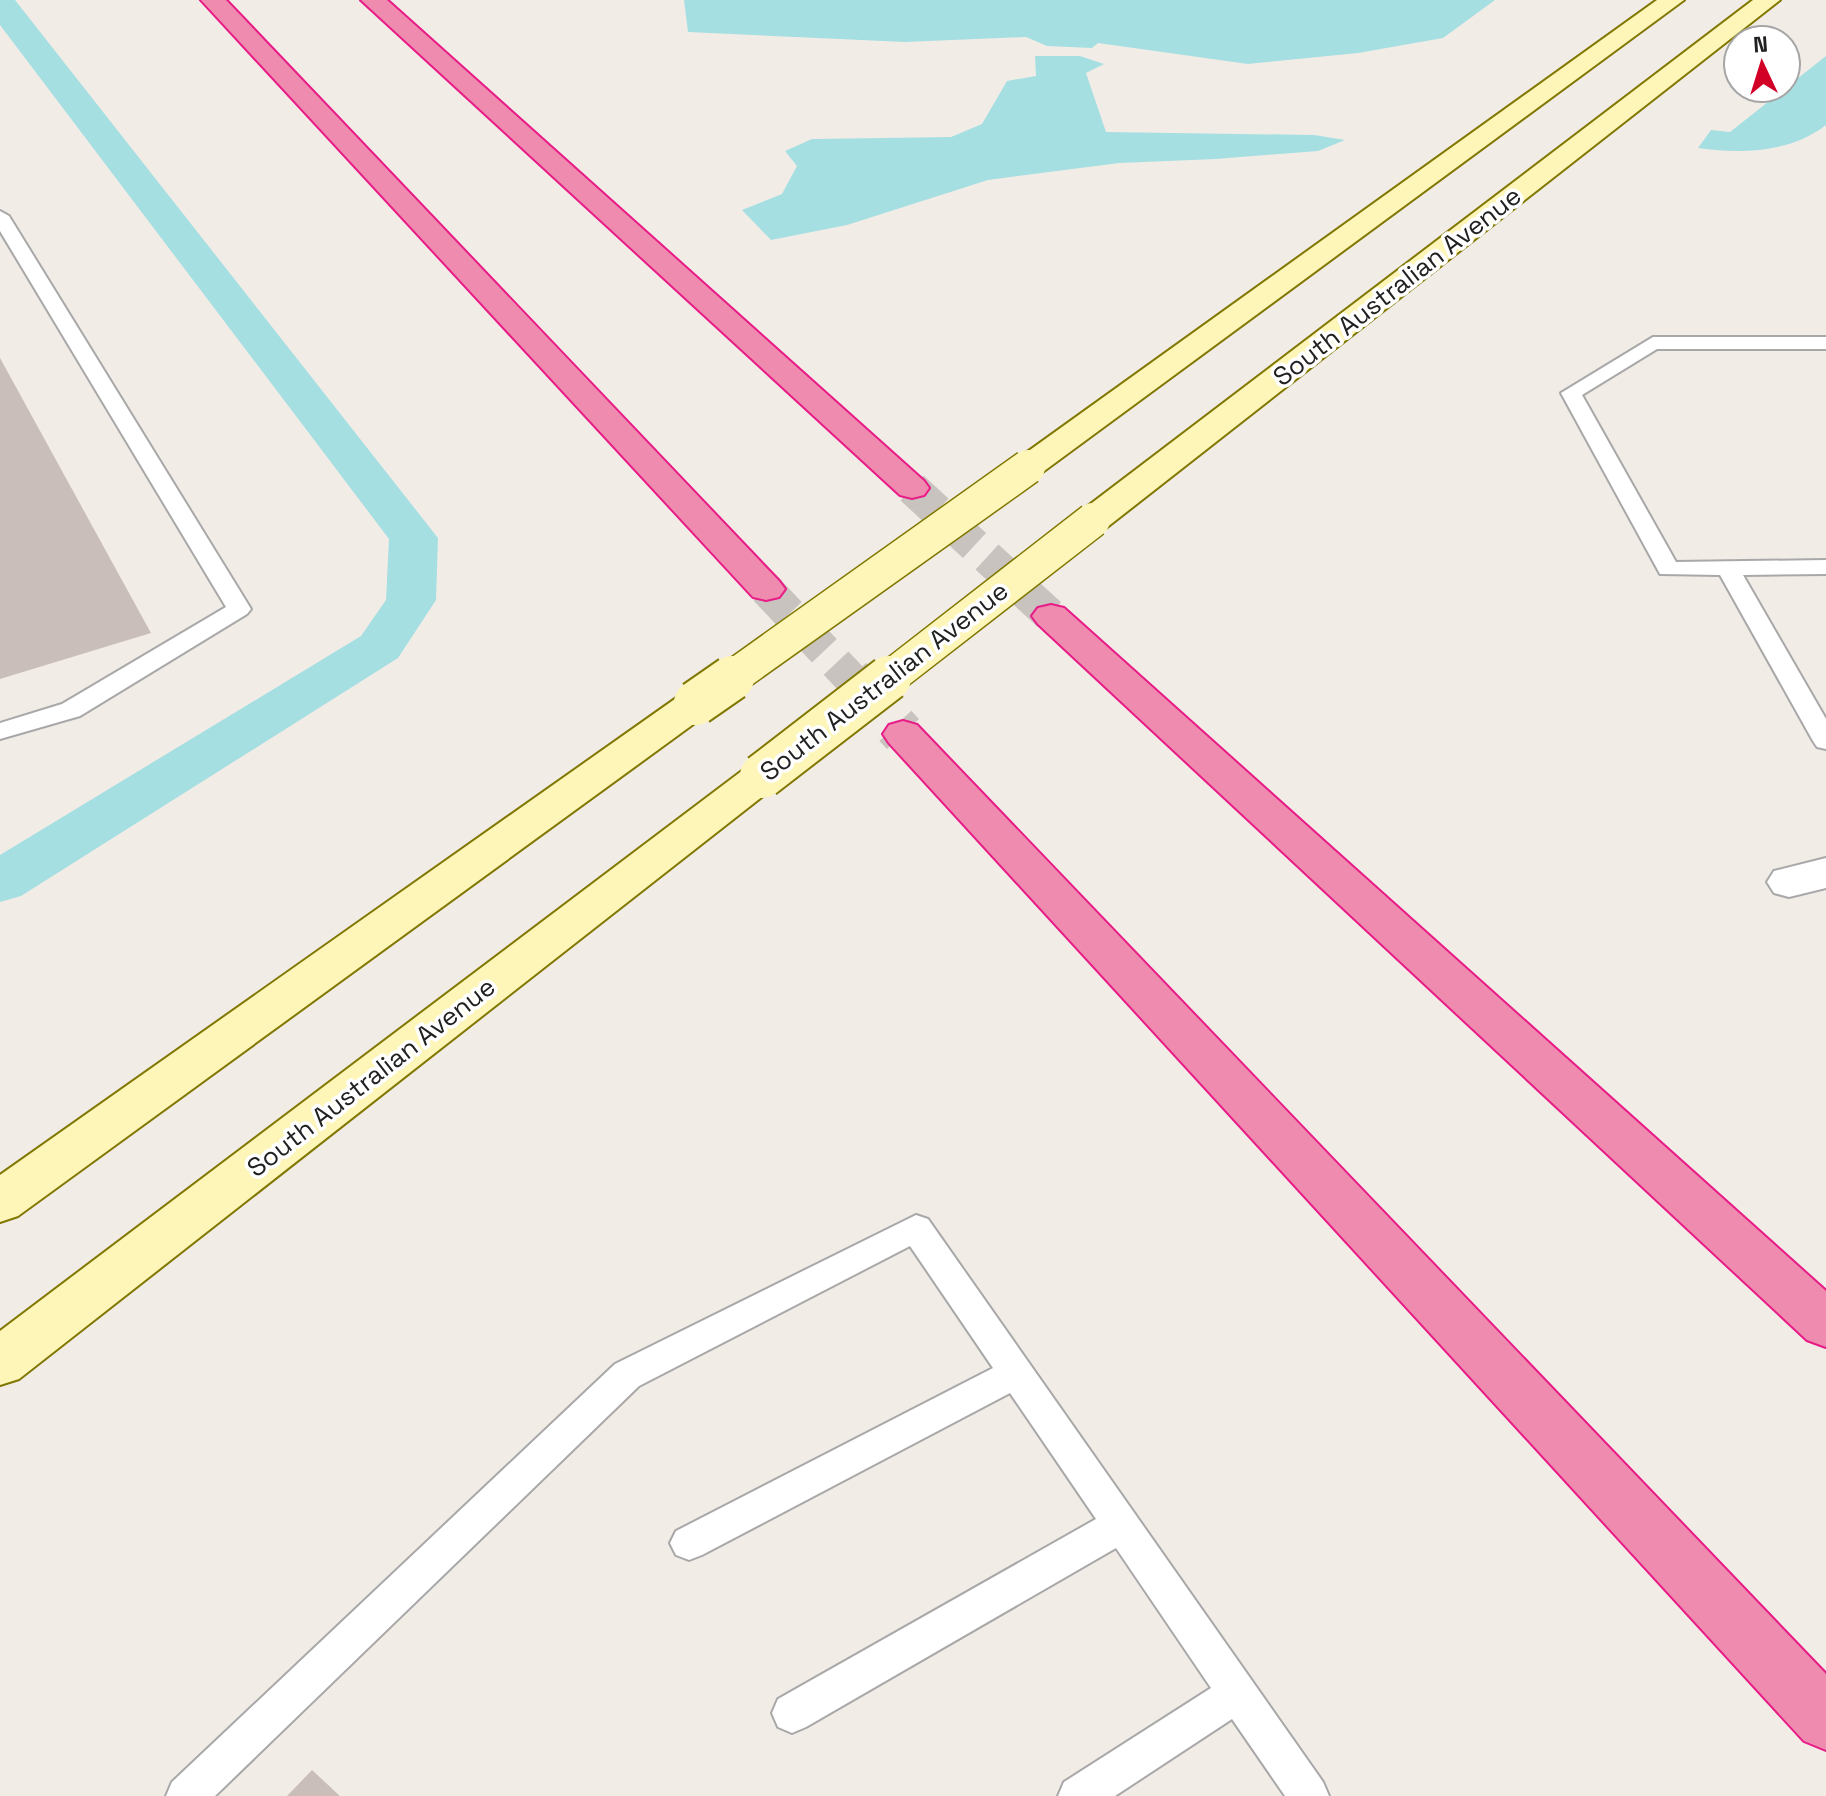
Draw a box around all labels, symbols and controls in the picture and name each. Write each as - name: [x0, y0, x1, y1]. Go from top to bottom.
- north arrow: [1722, 24, 1802, 104]
- text: N: [1752, 30, 1769, 59]
- street label: South Australian Avenue: [1266, 178, 1528, 394]
- street label: South Australian Avenue: [753, 573, 1015, 789]
- street label: South Australian Avenue: [240, 969, 502, 1185]

